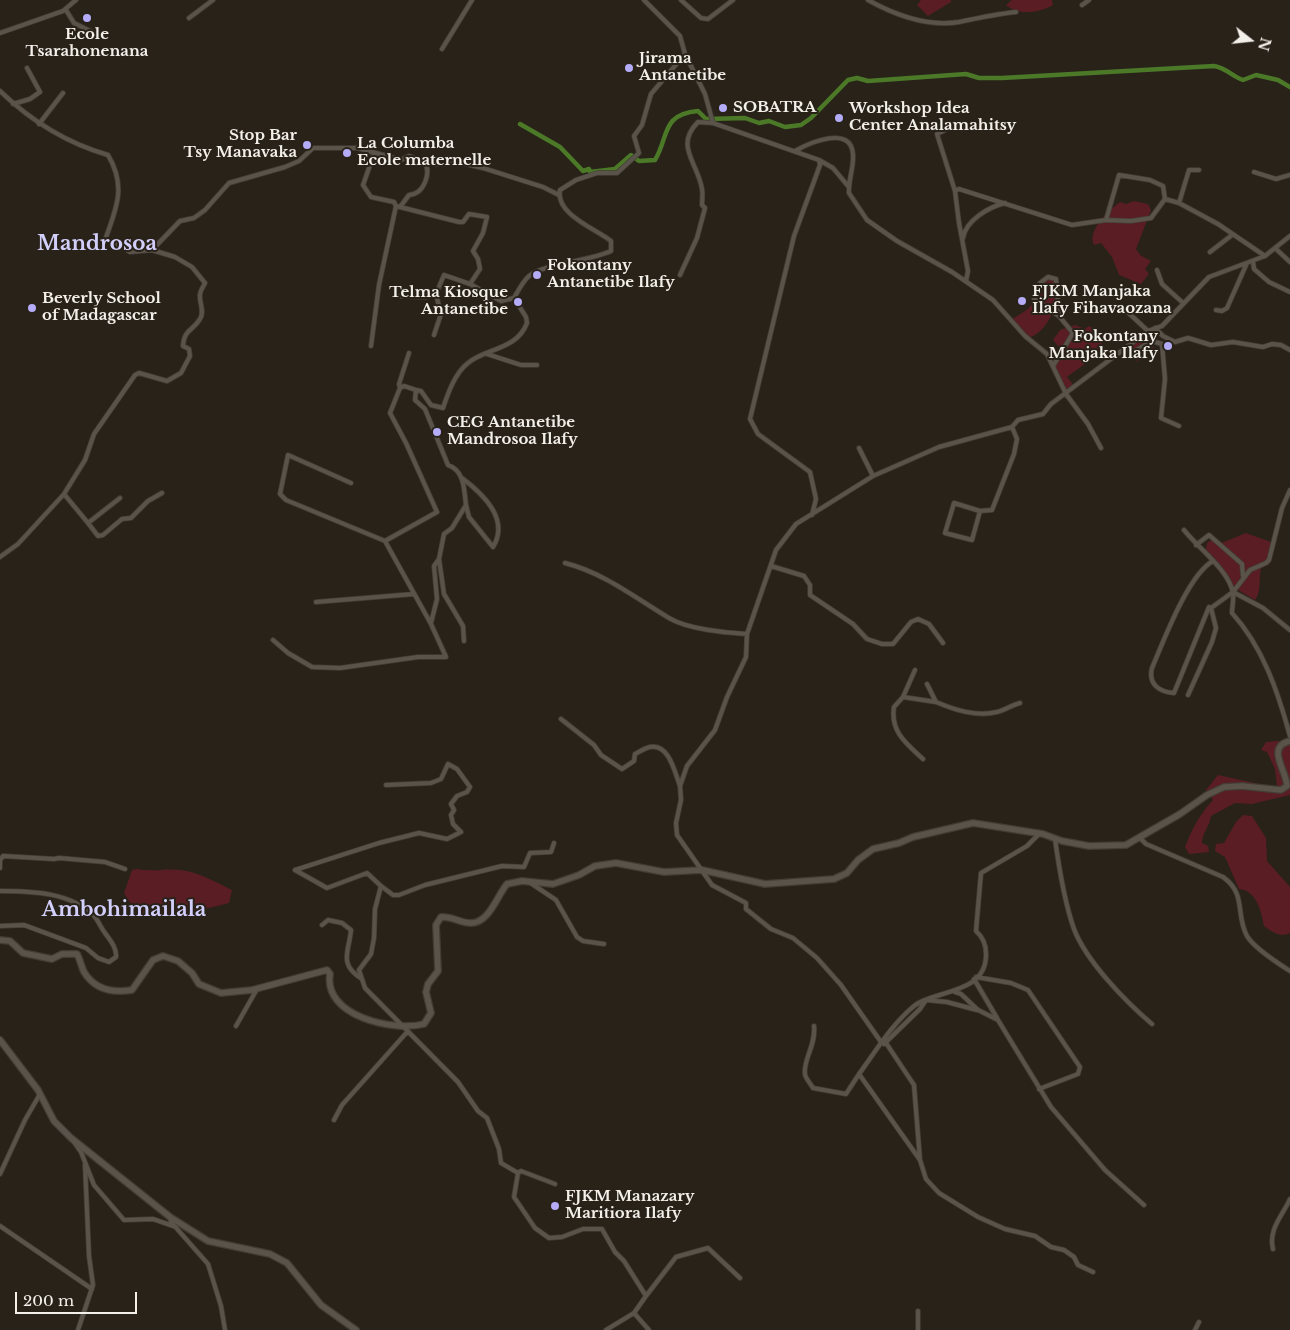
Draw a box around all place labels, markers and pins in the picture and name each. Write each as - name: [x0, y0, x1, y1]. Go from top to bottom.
- marker: Ecole Tsarahonenana: [81, 12, 93, 24]
- place label: Ecole Tsarahonenana: [26, 26, 148, 61]
- place label: Jirama Antanetibe: [639, 50, 726, 85]
- marker: Jirama Antanetibe: [623, 62, 635, 74]
- place label: SOBATRA: [733, 99, 816, 117]
- place label: Workshop Idea Center Analamahitsy: [849, 100, 1016, 135]
- marker: SOBATRA: [717, 102, 729, 114]
- marker: Workshop Idea Center Analamahitsy: [833, 112, 845, 124]
- place label: Stop Bar Tsy Manavaka: [183, 127, 297, 162]
- place label: La Columba Ecole maternelle: [357, 135, 491, 170]
- marker: Stop Bar Tsy Manavaka: [301, 139, 313, 151]
- marker: La Columba Ecole maternelle: [341, 147, 353, 159]
- place label: Fokontany Antanetibe Ilafy: [547, 257, 675, 292]
- marker: Fokontany Antanetibe Ilafy: [531, 269, 543, 281]
- place label: FJKM Manjaka Ilafy Fihavaozana: [1032, 283, 1172, 318]
- place label: Telma Kiosque Antanetibe: [389, 284, 508, 319]
- place label: Beverly School of Madagascar: [42, 290, 161, 325]
- marker: FJKM Manjaka Ilafy Fihavaozana: [1016, 295, 1028, 307]
- marker: Telma Kiosque Antanetibe: [512, 296, 524, 308]
- marker: Beverly School of Madagascar: [26, 302, 38, 314]
- place label: Fokontany Manjaka Ilafy: [1048, 328, 1158, 363]
- marker: Fokontany Manjaka Ilafy: [1162, 340, 1174, 352]
- place label: CEG Antanetibe Mandrosoa Ilafy: [447, 414, 578, 449]
- marker: CEG Antanetibe Mandrosoa Ilafy: [431, 426, 443, 438]
- place label: FJKM Manazary Maritiora Ilafy: [565, 1188, 695, 1223]
- marker: FJKM Manazary Maritiora Ilafy: [549, 1200, 561, 1212]

